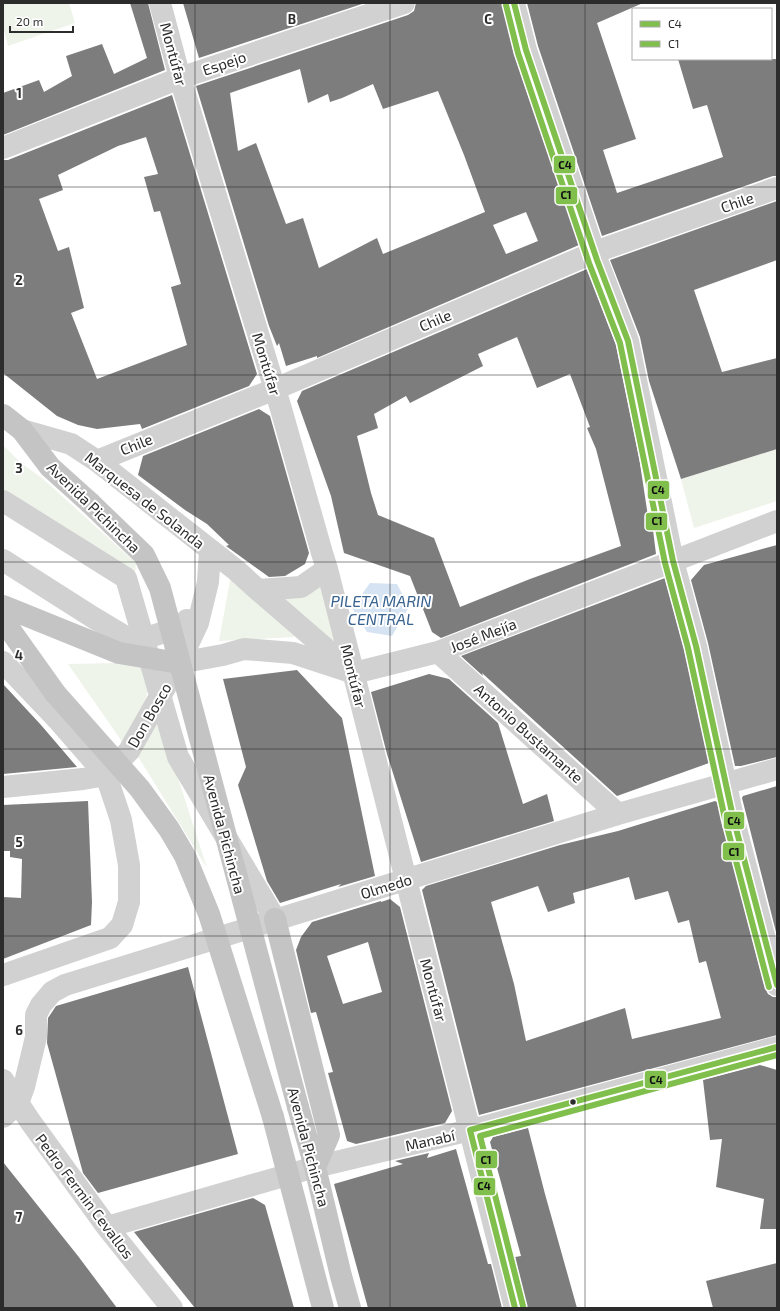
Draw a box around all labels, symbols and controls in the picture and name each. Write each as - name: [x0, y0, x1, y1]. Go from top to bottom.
- scale bar: [10, 8, 73, 34]
- legend: [632, 8, 772, 60]
- text: B: [288, 11, 296, 27]
- text: C: [484, 11, 492, 27]
- text: 20 m: [16, 14, 43, 28]
- text: C4: [668, 16, 682, 30]
- street label: Montúfar: [157, 20, 191, 88]
- text: C1: [668, 36, 680, 50]
- street label: Espejo: [200, 47, 249, 80]
- text: 1: [16, 85, 22, 101]
- line badge: C4: [553, 155, 576, 174]
- text: C4: [558, 158, 572, 171]
- line badge: C1: [555, 186, 578, 205]
- text: C1: [560, 188, 572, 201]
- street label: Chile: [718, 188, 756, 216]
- text: 2: [15, 272, 23, 288]
- street label: Chile: [416, 305, 454, 335]
- street label: Montúfar: [249, 330, 285, 398]
- street label: Chile: [117, 429, 155, 459]
- street label: Marquesa de Solanda: [82, 448, 208, 552]
- street label: Avenida Pichincha: [44, 458, 144, 556]
- text: 3: [15, 460, 23, 476]
- line badge: C4: [647, 480, 670, 500]
- text: C4: [651, 483, 665, 496]
- line badge: C1: [645, 512, 668, 531]
- text: C1: [651, 514, 663, 527]
- water label: PILETA MARIN CENTRAL: [330, 591, 432, 628]
- street label: José Mejía: [447, 614, 519, 657]
- street label: Montúfar: [337, 642, 371, 710]
- text: 4: [15, 647, 23, 663]
- street label: Don Bosco: [123, 679, 175, 751]
- street label: Antonio Bustamante: [471, 680, 587, 786]
- street label: Avenida Pichincha: [200, 772, 250, 896]
- line badge: C4: [723, 811, 745, 830]
- text: C4: [727, 814, 741, 827]
- text: 5: [15, 834, 23, 850]
- line badge: C1: [722, 842, 745, 861]
- text: C1: [728, 845, 740, 858]
- street label: Olmedo: [358, 870, 414, 902]
- street label: Montúfar: [417, 956, 451, 1024]
- text: 6: [15, 1022, 23, 1038]
- line badge: C4: [644, 1070, 667, 1089]
- text: C4: [649, 1073, 663, 1086]
- street label: Avenida Pichincha: [284, 1085, 334, 1209]
- unlabelled marker: [568, 1097, 578, 1107]
- street label: Manabí: [403, 1125, 458, 1154]
- street label: Pedro Fermin Cevallos: [32, 1130, 138, 1262]
- line badge: C1: [475, 1150, 498, 1169]
- text: C1: [480, 1153, 492, 1166]
- line badge: C4: [473, 1177, 496, 1196]
- text: C4: [477, 1179, 491, 1192]
- text: 7: [16, 1209, 23, 1225]

